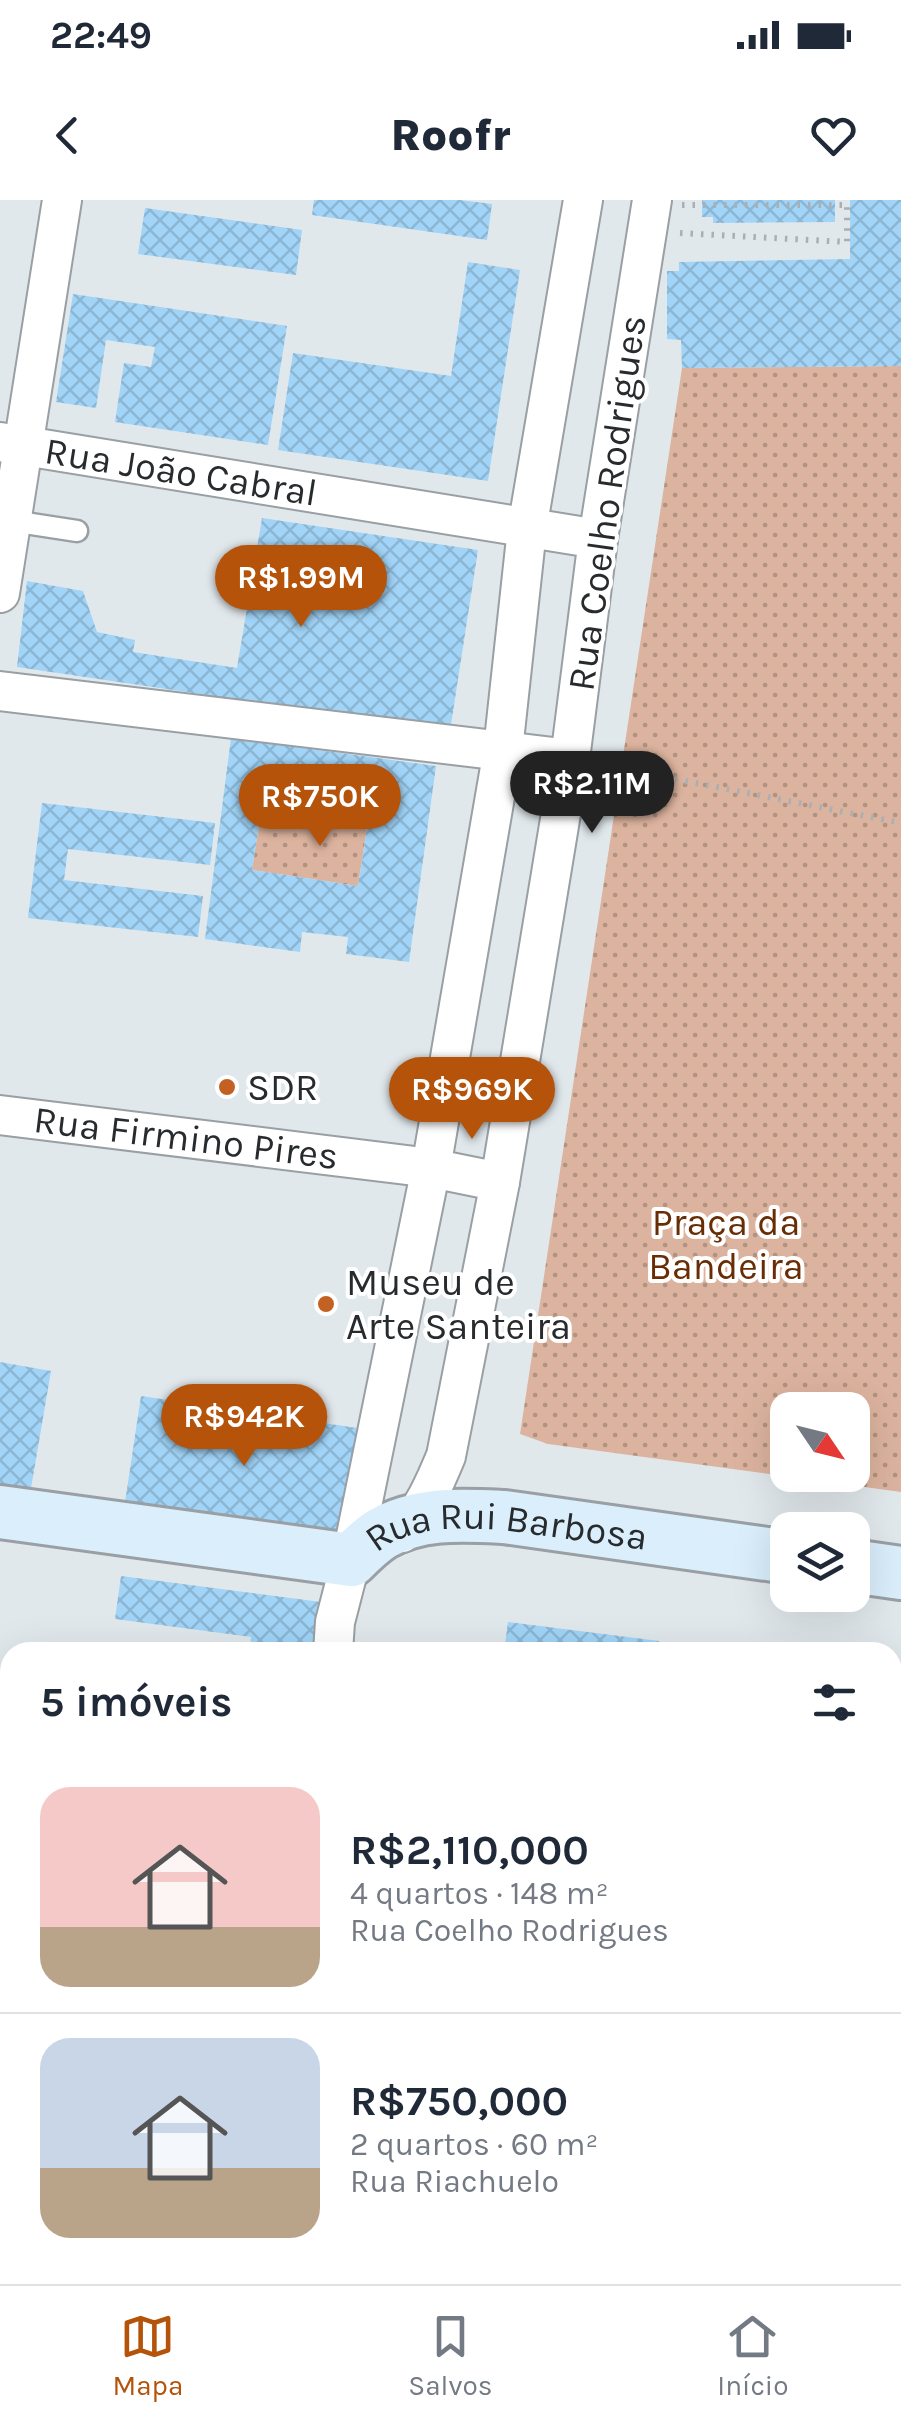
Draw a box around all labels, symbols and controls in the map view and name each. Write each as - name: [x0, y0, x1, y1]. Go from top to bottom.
- text: 22:49: [50, 13, 152, 58]
- icon: back: [40, 108, 95, 163]
- icon: heart: [806, 108, 861, 163]
- text: Roofr: [390, 109, 511, 161]
- street label: Rua Coelho Rodrigues: [558, 312, 656, 694]
- street label: Rua João Cabral: [42, 428, 320, 516]
- pin: R$1.99M: [209, 545, 393, 630]
- text: R$1.99M: [237, 559, 365, 596]
- pin: R$2.11M: [500, 751, 684, 836]
- pin: R$750K: [239, 764, 401, 849]
- text: R$2.11M: [532, 765, 652, 802]
- text: R$750K: [261, 778, 379, 815]
- pin: R$969K: [391, 1057, 553, 1142]
- place label: SDR: [247, 1065, 318, 1110]
- text: R$969K: [411, 1071, 533, 1108]
- marker: SDR: [216, 1076, 238, 1098]
- street label: Rua Firmino Pires: [31, 1097, 341, 1179]
- park label: Praça da Bandeira: [648, 1200, 804, 1289]
- place label: Museu de Arte Santeira: [346, 1260, 571, 1349]
- marker: Museu de Arte Santeira: [315, 1293, 337, 1315]
- pin: R$942K: [163, 1384, 325, 1469]
- north arrow: [770, 1392, 870, 1492]
- map controls: [770, 1392, 870, 1612]
- text: R$942K: [183, 1398, 305, 1435]
- street label: Rua Rui Barbosa: [356, 1493, 650, 1561]
- button: layers: [770, 1512, 870, 1612]
- icon: filters: [807, 1675, 862, 1730]
- text: 5 imóveis: [40, 1677, 232, 1727]
- text: R$2,110,000: [350, 1825, 589, 1875]
- icon: home: [120, 1827, 240, 1947]
- text: 4 quartos · 148 m²: [350, 1875, 608, 1912]
- text: Rua Coelho Rodrigues: [350, 1912, 669, 1949]
- text: R$750,000: [350, 2076, 568, 2126]
- icon: home: [120, 2078, 240, 2198]
- text: 2 quartos · 60 m²: [350, 2126, 598, 2163]
- text: Rua Riachuelo: [350, 2163, 559, 2200]
- tab: Mapa: [112, 2309, 183, 2402]
- tab: Salvos: [408, 2309, 492, 2402]
- tab: Início: [717, 2309, 789, 2402]

